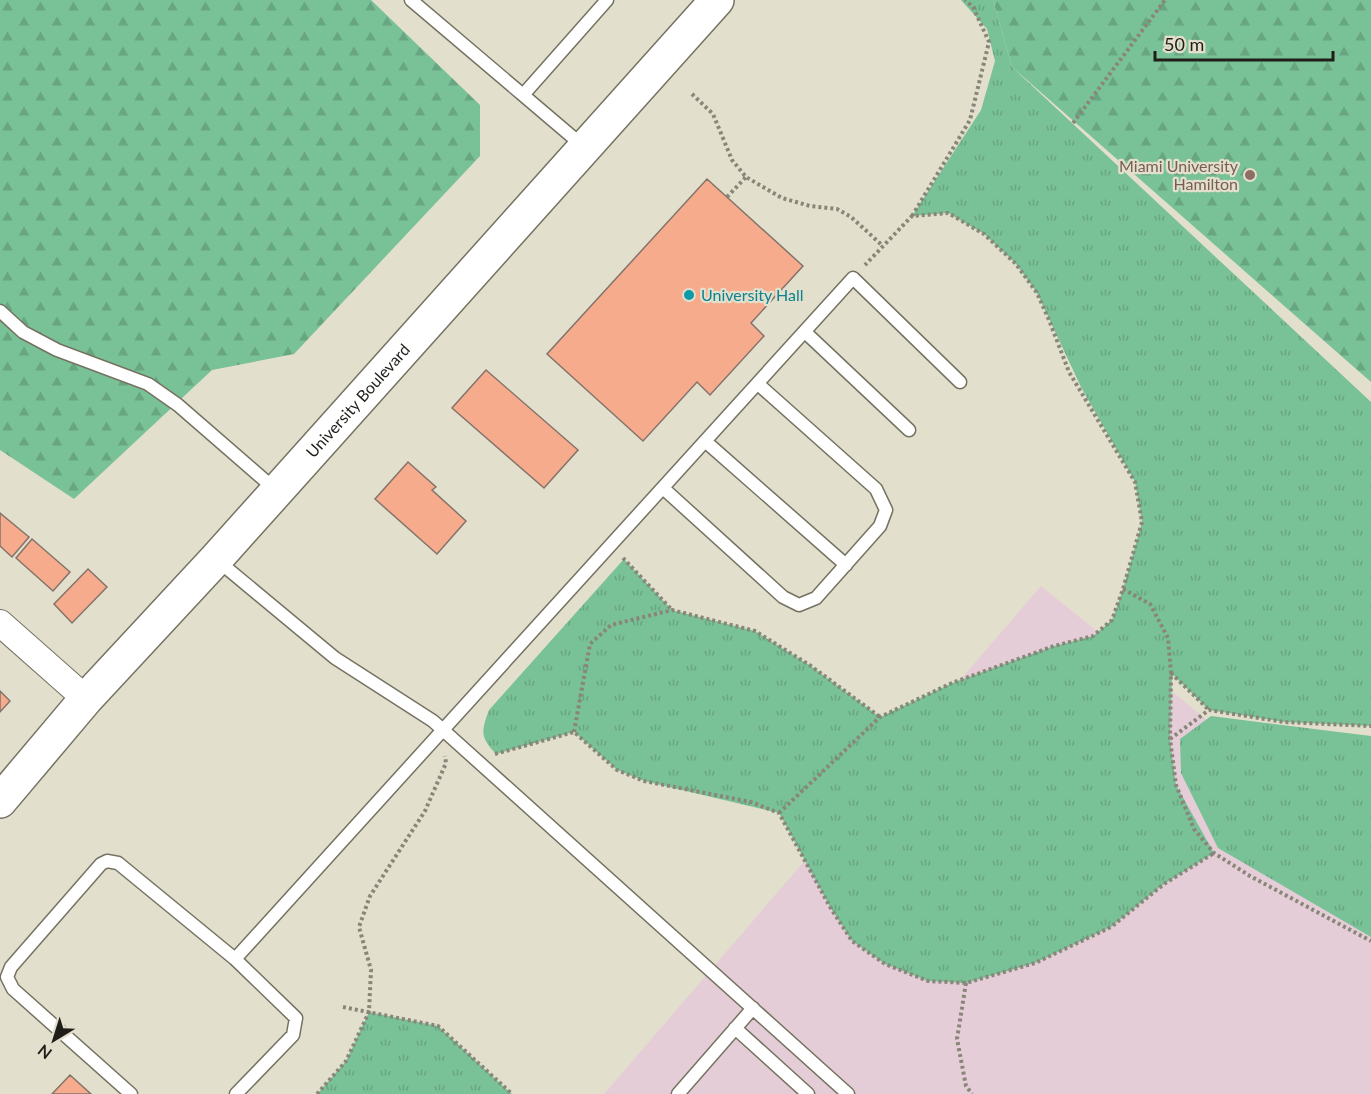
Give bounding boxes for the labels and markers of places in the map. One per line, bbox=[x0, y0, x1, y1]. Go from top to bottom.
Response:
place label: Miami University Hamilton bbox=[1119, 156, 1239, 193]
marker: Miami University Hamilton bbox=[1243, 168, 1257, 182]
place label: University Hall bbox=[701, 285, 804, 304]
marker: University Hall bbox=[682, 288, 696, 302]

